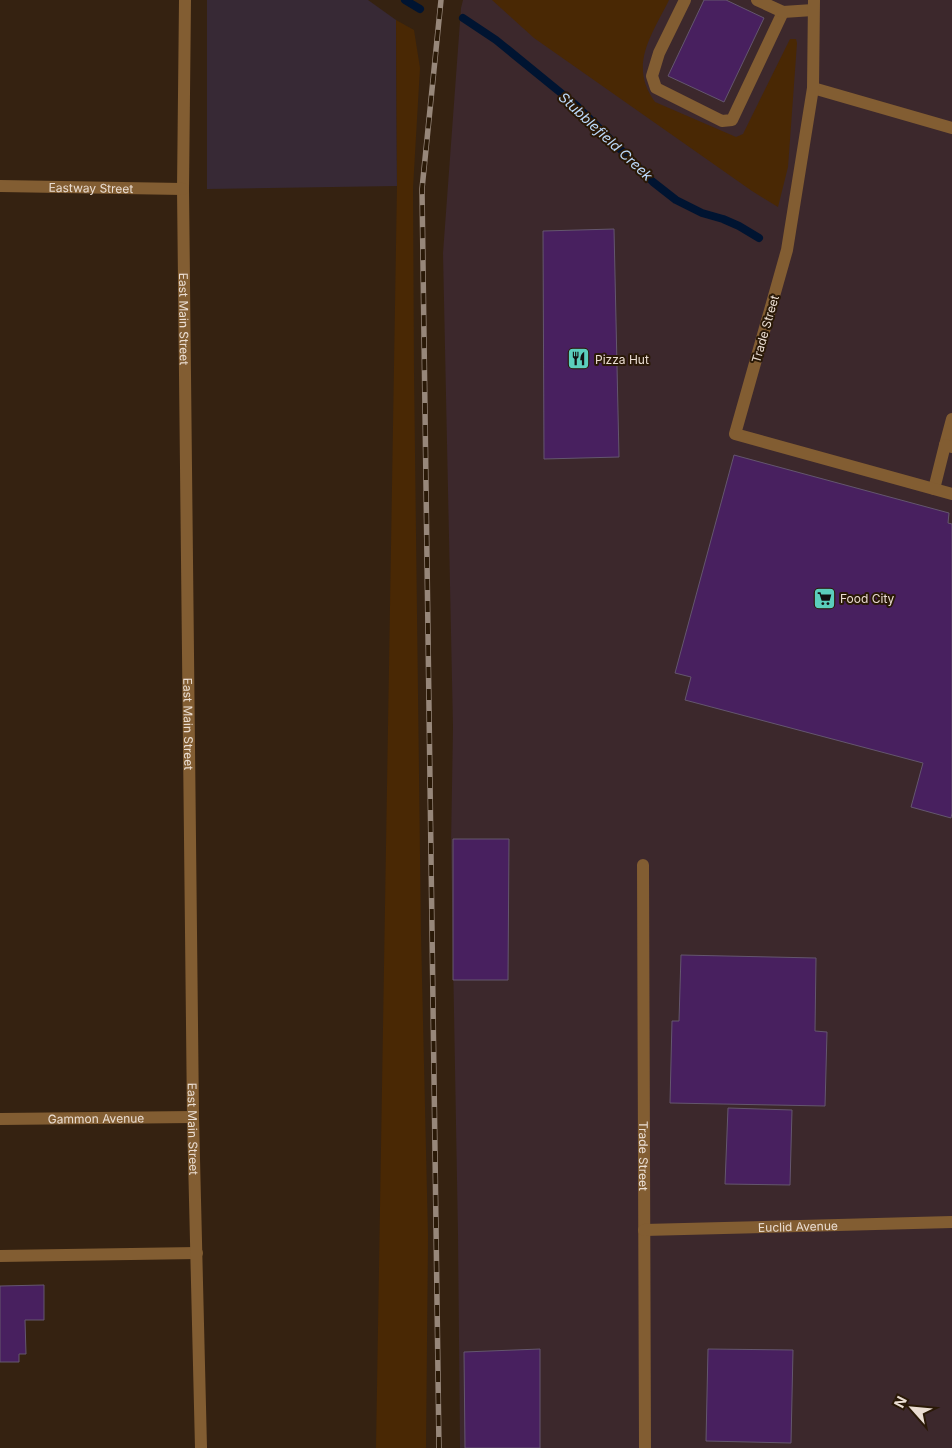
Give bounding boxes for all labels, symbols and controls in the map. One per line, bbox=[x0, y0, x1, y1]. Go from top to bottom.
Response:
water label: Stubblefield Creek bbox=[556, 88, 657, 184]
street label: Eastway Street bbox=[48, 179, 134, 196]
street label: East Main Street bbox=[176, 273, 192, 365]
street label: Trade Street bbox=[748, 293, 782, 365]
restaurant icon: Pizza Hut bbox=[567, 347, 591, 371]
place label: Pizza Hut bbox=[595, 352, 649, 367]
supermarket icon: Food City bbox=[812, 586, 836, 610]
place label: Food City bbox=[840, 591, 895, 606]
street label: East Main Street bbox=[181, 678, 197, 770]
street label: East Main Street bbox=[185, 1083, 202, 1175]
street label: Gammon Avenue bbox=[48, 1110, 144, 1126]
street label: Trade Street bbox=[636, 1121, 652, 1191]
street label: Euclid Avenue bbox=[758, 1217, 838, 1235]
north arrow bbox=[887, 1383, 937, 1433]
text: N bbox=[890, 1393, 910, 1410]

